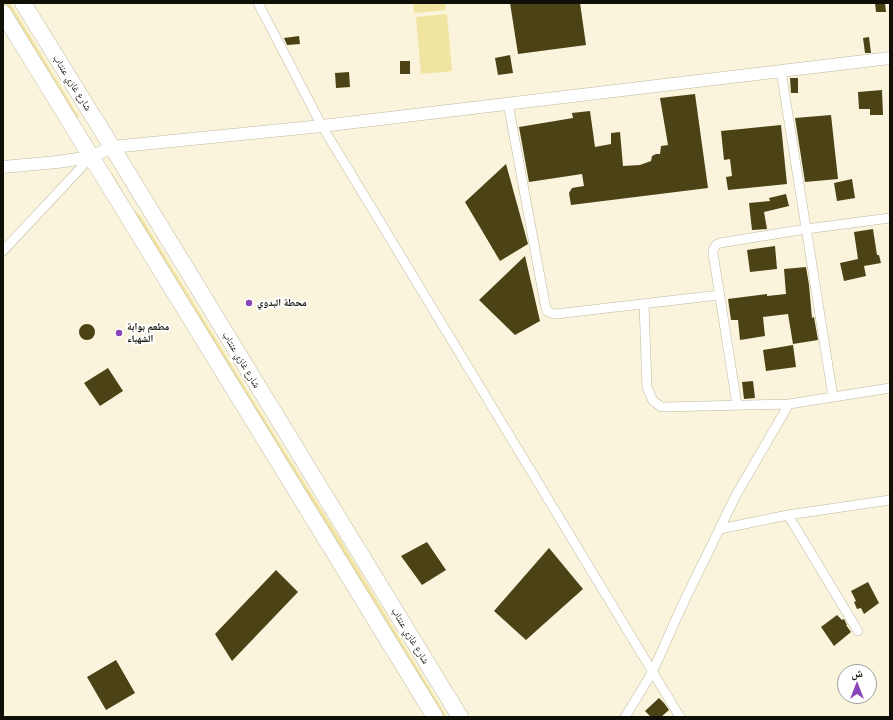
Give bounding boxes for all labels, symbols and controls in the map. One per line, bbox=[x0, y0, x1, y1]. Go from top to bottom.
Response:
street label: شارع غازي عنتاب bbox=[50, 53, 94, 113]
place label: محطة البدوي bbox=[257, 297, 307, 309]
marker: محطة البدوي bbox=[244, 298, 254, 308]
place label: مطعم بوابة الشهباء bbox=[127, 321, 169, 344]
marker: مطعم بوابة الشهباء bbox=[114, 328, 124, 338]
street label: شارع غازي عنتاب bbox=[219, 330, 263, 390]
street label: شارع غازي عنتاب bbox=[388, 606, 432, 666]
north arrow bbox=[837, 664, 877, 704]
text: ش bbox=[851, 665, 863, 680]

